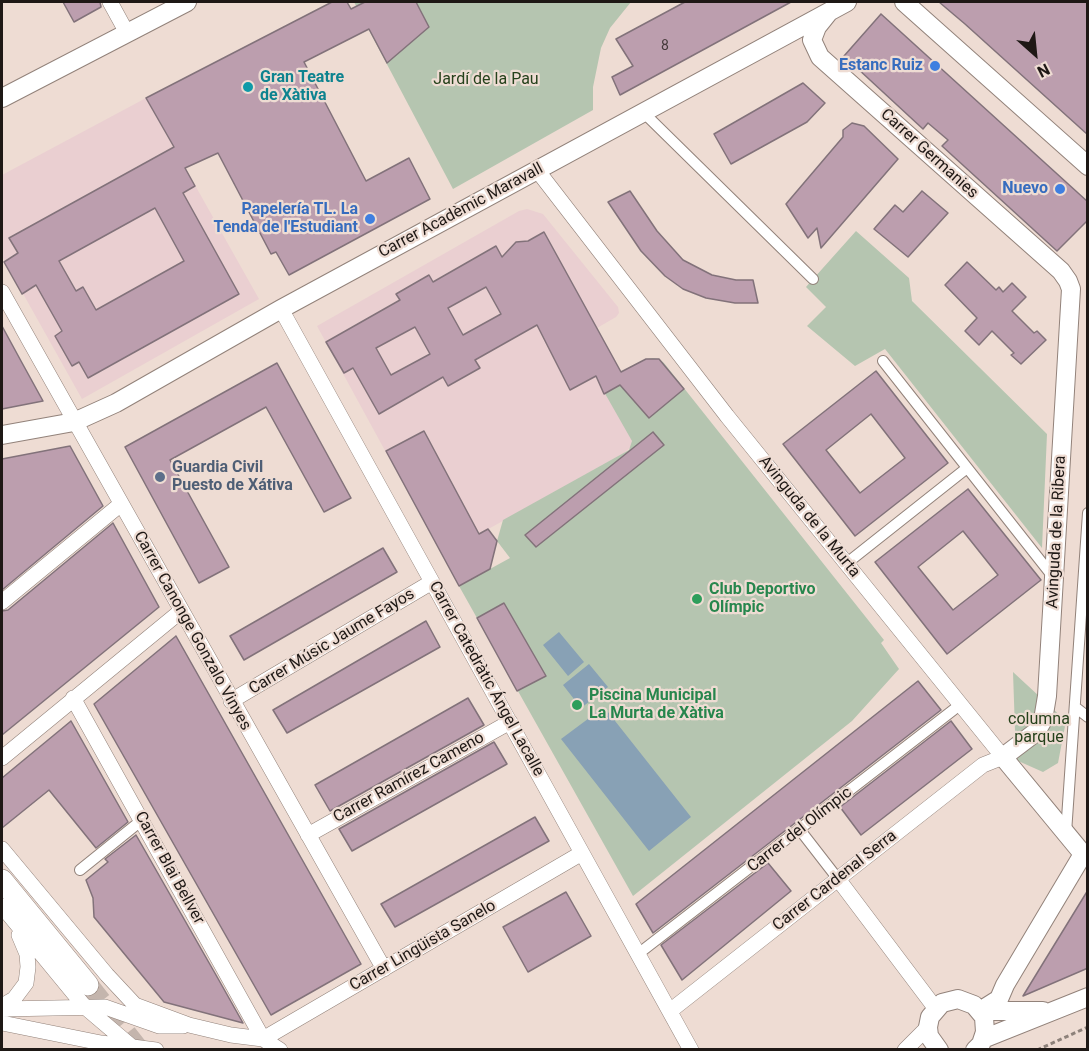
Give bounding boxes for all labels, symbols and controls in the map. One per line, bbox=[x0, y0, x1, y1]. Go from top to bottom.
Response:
north arrow bbox=[1005, 24, 1065, 84]
house number: 8 bbox=[661, 38, 669, 54]
place label: Estanc Ruiz bbox=[839, 56, 923, 76]
marker: Estanc Ruiz bbox=[928, 59, 942, 73]
text: N bbox=[1034, 59, 1053, 82]
place label: Gran Teatre de Xàtiva bbox=[260, 68, 344, 106]
park label: Jardí de la Pau bbox=[433, 70, 539, 90]
marker: Gran Teatre de Xàtiva bbox=[241, 80, 255, 94]
street label: Carrer Germanies bbox=[876, 105, 982, 203]
street label: Carrer Acadèmic Maravall bbox=[375, 159, 547, 263]
place label: Nuevo bbox=[1002, 179, 1048, 199]
marker: Nuevo bbox=[1053, 182, 1067, 196]
place label: Papelería TL. La Tenda de l'Estudiant bbox=[213, 200, 358, 238]
marker: Papelería TL. La Tenda de l'Estudiant bbox=[363, 212, 377, 226]
street label: Avinguda de la Murta bbox=[754, 452, 864, 582]
street label: Avinguda de la Ribera bbox=[1043, 455, 1071, 609]
place label: Guardia Civil Puesto de Xátiva bbox=[172, 458, 293, 496]
marker: Guardia Civil Puesto de Xátiva bbox=[153, 470, 167, 484]
street label: Carrer Canonge Gonzalo Vinyes bbox=[129, 528, 255, 734]
street label: Carrer Catedràtic Ángel Lacalle bbox=[424, 578, 548, 780]
place label: Club Deportivo Olímpic bbox=[709, 580, 816, 618]
street label: Carrer Músic Jaume Fayos bbox=[246, 585, 418, 699]
marker: Club Deportivo Olímpic bbox=[690, 592, 704, 606]
place label: Piscina Municipal La Murta de Xàtiva bbox=[589, 686, 724, 724]
marker: Piscina Municipal La Murta de Xàtiva bbox=[570, 698, 584, 712]
park label: columna parque bbox=[1008, 710, 1070, 748]
street label: Carrer Ramírez Cameno bbox=[330, 729, 488, 827]
street label: Carrer del Olímpic bbox=[744, 783, 856, 877]
street label: Carrer Blai Bellver bbox=[130, 808, 208, 928]
street label: Carrer Cardenal Serra bbox=[769, 827, 901, 935]
street label: Carrer Lingüista Sanelo bbox=[347, 896, 499, 996]

